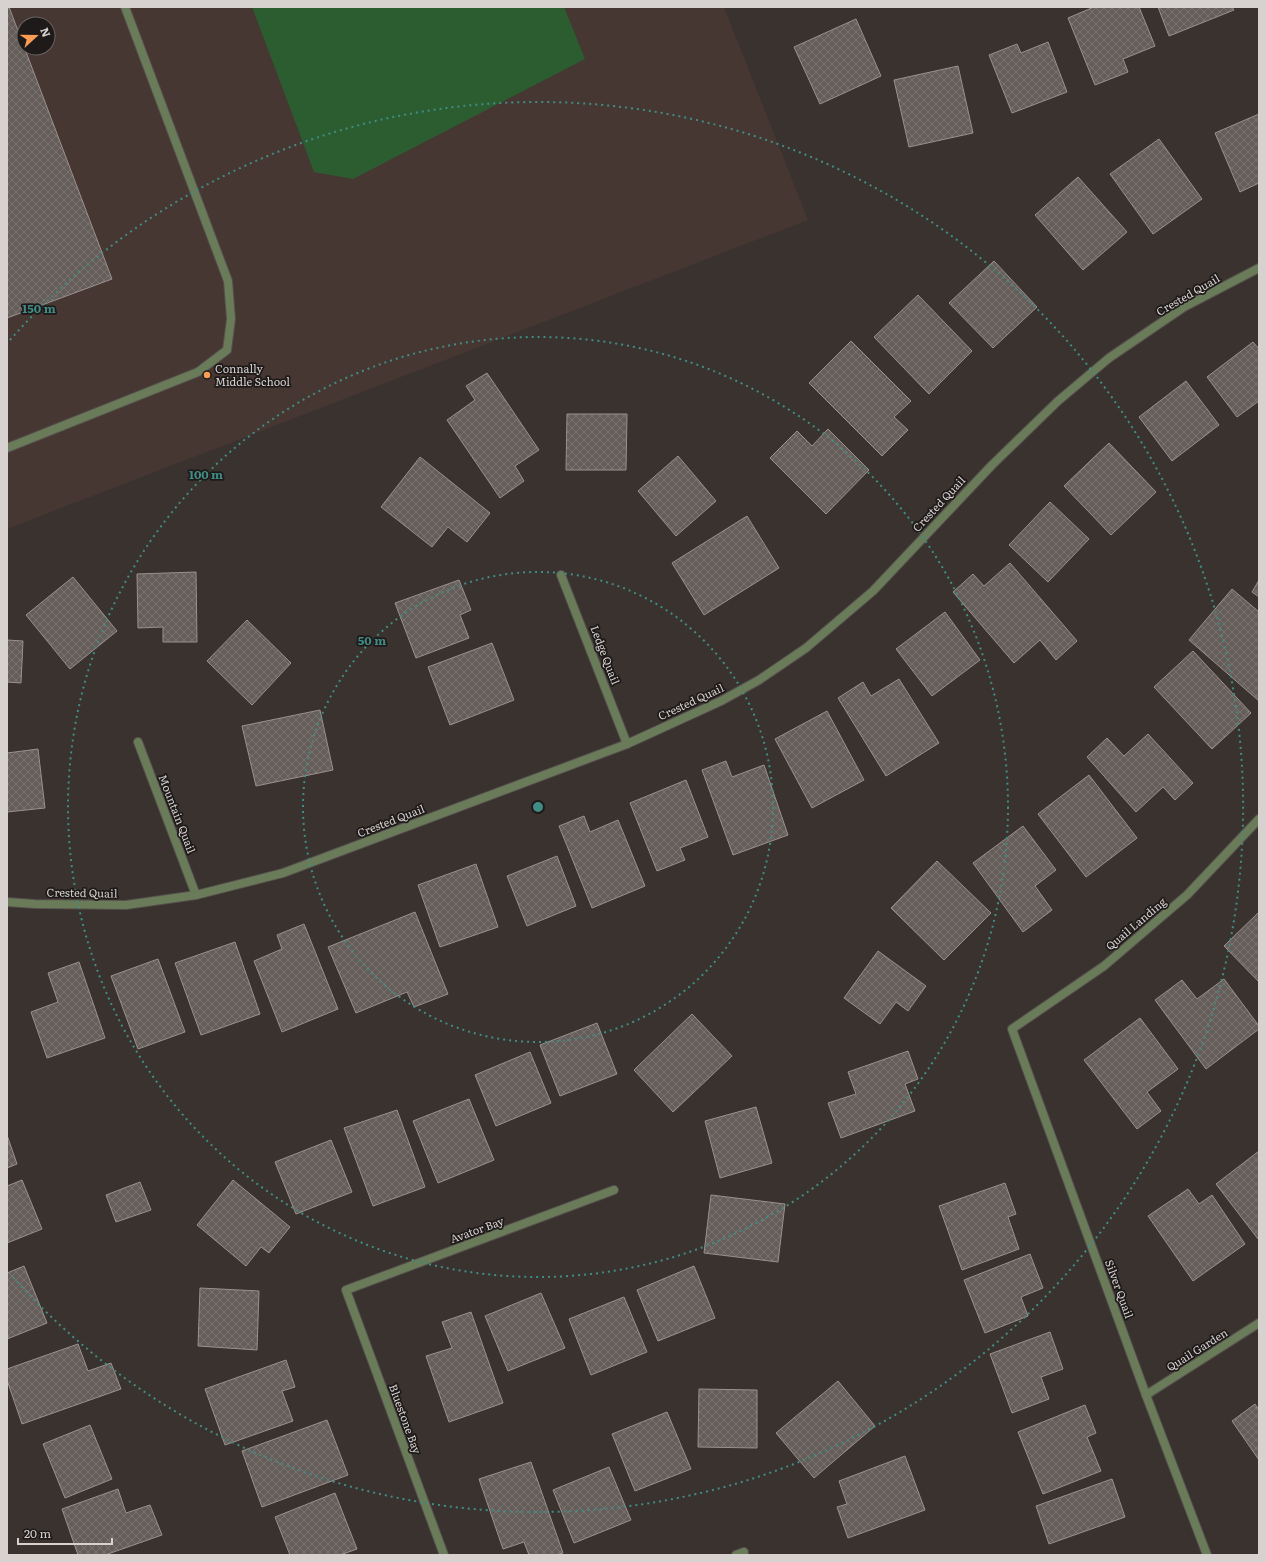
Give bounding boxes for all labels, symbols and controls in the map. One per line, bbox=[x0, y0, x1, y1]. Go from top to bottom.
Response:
north arrow bbox=[16, 16, 56, 56]
text: N bbox=[37, 25, 55, 39]
street label: Crested Quail bbox=[1153, 269, 1222, 319]
text: 150 m bbox=[22, 299, 56, 317]
place label: Connally Middle School bbox=[215, 360, 290, 389]
marker: Connally Middle School bbox=[202, 370, 212, 380]
text: 100 m bbox=[189, 465, 223, 483]
street label: Crested Quail bbox=[908, 472, 968, 535]
street label: Ledge Quail bbox=[587, 623, 625, 687]
text: 50 m bbox=[358, 631, 386, 649]
street label: Crested Quail bbox=[655, 679, 726, 723]
street label: Mountain Quail bbox=[156, 772, 200, 856]
street label: Crested Quail bbox=[355, 800, 427, 840]
centre of rings bbox=[531, 800, 545, 814]
street label: Crested Quail bbox=[46, 883, 118, 901]
street label: Quail Landing bbox=[1102, 893, 1170, 953]
street label: Avator Bay bbox=[448, 1212, 506, 1246]
street label: Silver Quail bbox=[1102, 1257, 1138, 1321]
street label: Quail Garden bbox=[1163, 1324, 1230, 1374]
street label: Bluestone Bay bbox=[386, 1382, 426, 1456]
scale bar bbox=[18, 1520, 112, 1546]
text: 20 m bbox=[24, 1524, 51, 1542]

